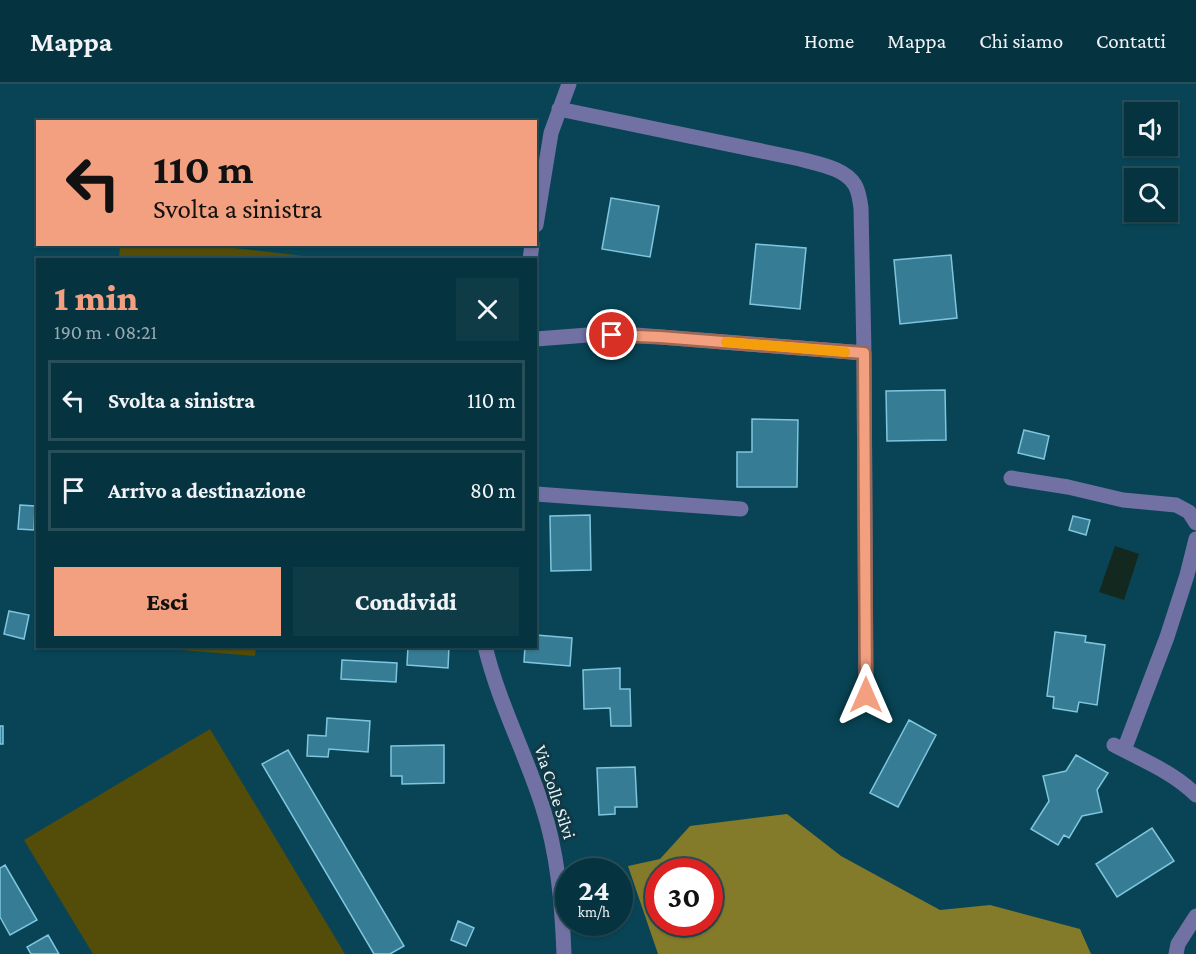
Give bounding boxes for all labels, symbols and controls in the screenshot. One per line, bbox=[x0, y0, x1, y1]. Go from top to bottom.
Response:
text: Mappa bbox=[30, 26, 113, 57]
text: Home bbox=[804, 29, 854, 53]
text: Mappa bbox=[887, 29, 946, 53]
text: Chi siamo bbox=[979, 29, 1063, 53]
text: Contatti bbox=[1096, 29, 1166, 53]
map controls bbox=[1124, 102, 1178, 222]
button: sound bbox=[1124, 102, 1178, 156]
icon: left bbox=[54, 144, 132, 222]
text: 110 m bbox=[153, 145, 254, 192]
button: search bbox=[1124, 168, 1178, 222]
text: Svolta a sinistra bbox=[153, 194, 322, 224]
text: 1 min bbox=[54, 278, 138, 318]
button: close bbox=[456, 278, 519, 341]
pin bbox=[586, 309, 637, 360]
icon: arrive bbox=[595, 318, 628, 351]
text: 190 m · 08:21 bbox=[54, 321, 157, 343]
icon: left bbox=[57, 384, 90, 417]
text: Svolta a sinistra bbox=[108, 388, 255, 413]
text: 110 m bbox=[467, 388, 516, 413]
icon: arrive bbox=[57, 474, 90, 507]
text: Arrivo a destinazione bbox=[108, 478, 306, 503]
text: 80 m bbox=[470, 478, 516, 503]
button: Esci bbox=[54, 567, 281, 636]
button: Condividi bbox=[293, 567, 519, 636]
position arrow bbox=[834, 663, 898, 727]
street label: Via Colle Silvi bbox=[530, 743, 580, 842]
speed limit sign: 30 bbox=[645, 858, 723, 936]
text: 24 bbox=[578, 873, 610, 906]
text: km/h bbox=[578, 904, 610, 920]

